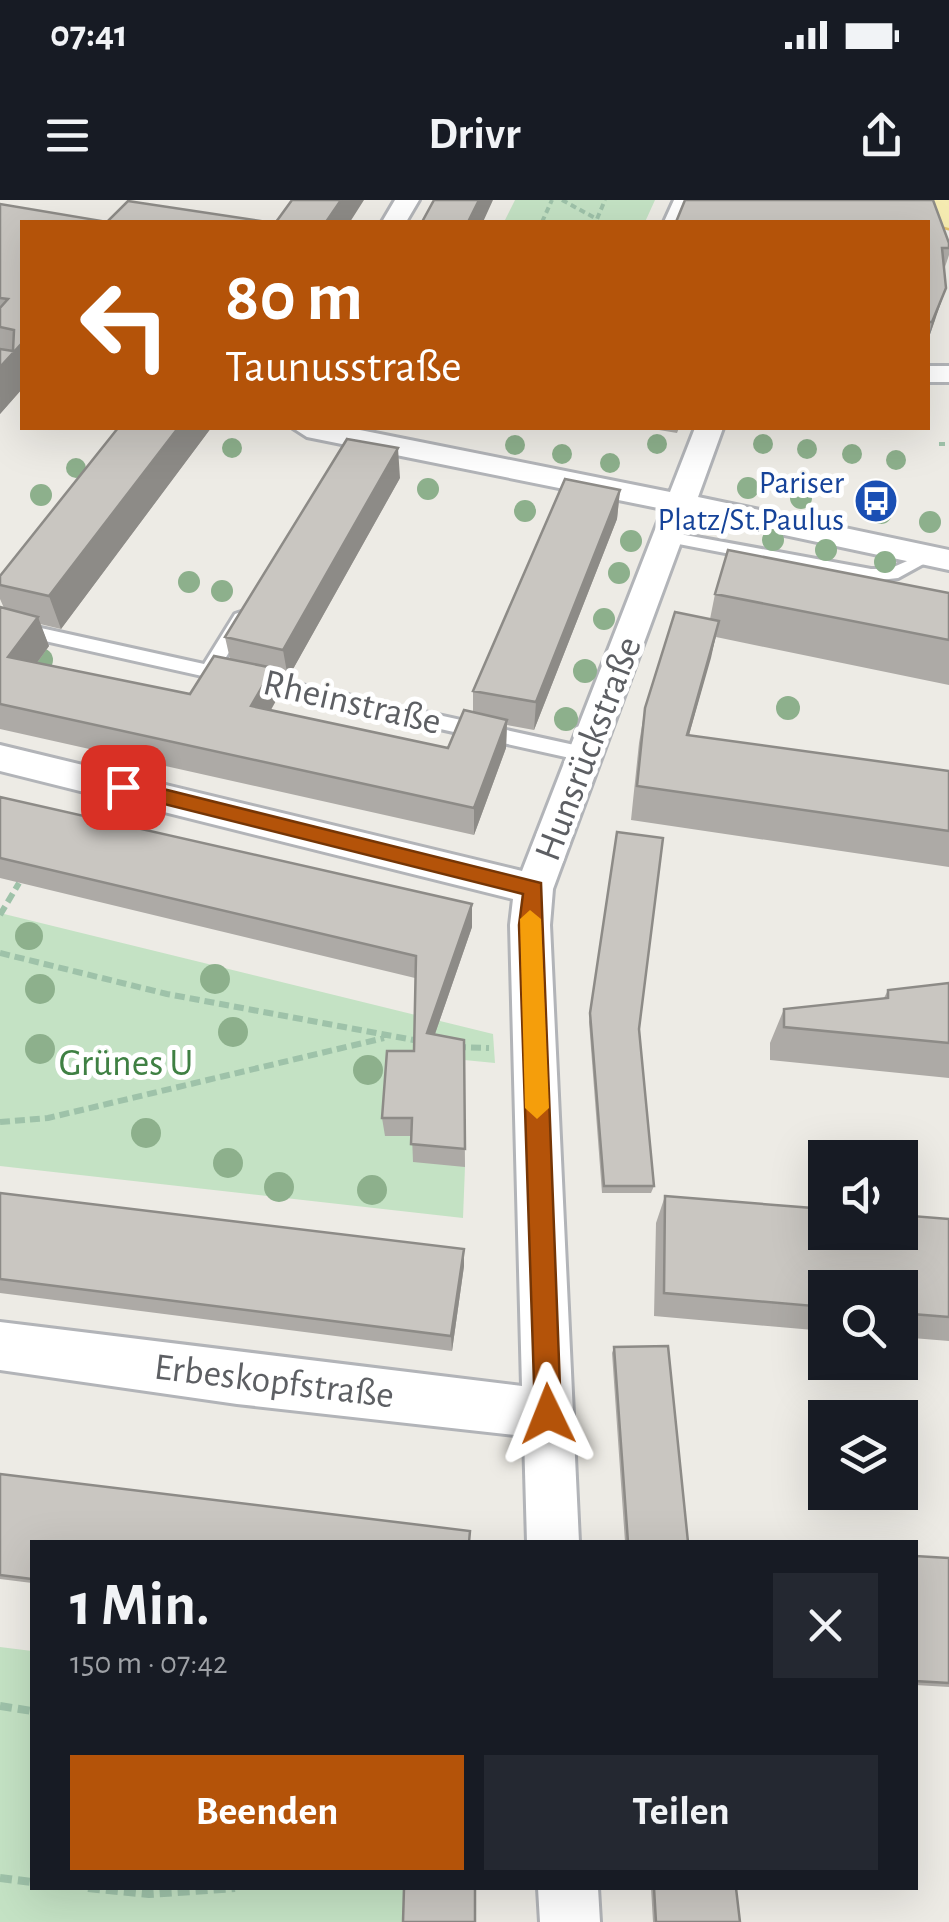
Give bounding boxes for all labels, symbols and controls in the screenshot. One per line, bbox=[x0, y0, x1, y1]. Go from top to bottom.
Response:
text: 07:41 bbox=[50, 16, 128, 54]
icon: menu bbox=[40, 108, 95, 163]
icon: share bbox=[854, 108, 909, 163]
text: Drivr bbox=[428, 112, 521, 157]
icon: left bbox=[60, 260, 190, 390]
text: 80 m bbox=[225, 263, 363, 333]
text: Taunusstraße bbox=[225, 345, 462, 390]
place label: Pariser Platz/St.Paulus bbox=[657, 467, 845, 536]
bus stop icon: Pariser Platz/St.Paulus bbox=[853, 478, 899, 524]
street label: Hunsrückstraße bbox=[529, 632, 649, 866]
street label: Rheinstraße bbox=[260, 664, 444, 742]
pin bbox=[81, 745, 166, 830]
icon: arrive bbox=[96, 760, 151, 815]
park label: Grünes U bbox=[59, 1045, 193, 1083]
map controls bbox=[808, 1140, 918, 1510]
button: sound bbox=[808, 1140, 918, 1250]
button: search bbox=[808, 1270, 918, 1380]
street label: Erbeskopfstraße bbox=[152, 1348, 396, 1416]
position arrow bbox=[496, 1362, 600, 1466]
button: layers bbox=[808, 1400, 918, 1510]
button: close bbox=[773, 1573, 878, 1678]
text: 1 Min. bbox=[70, 1576, 210, 1636]
text: 150 m · 07:42 bbox=[70, 1647, 228, 1679]
button: Beenden bbox=[70, 1755, 464, 1870]
button: Teilen bbox=[484, 1755, 878, 1870]

